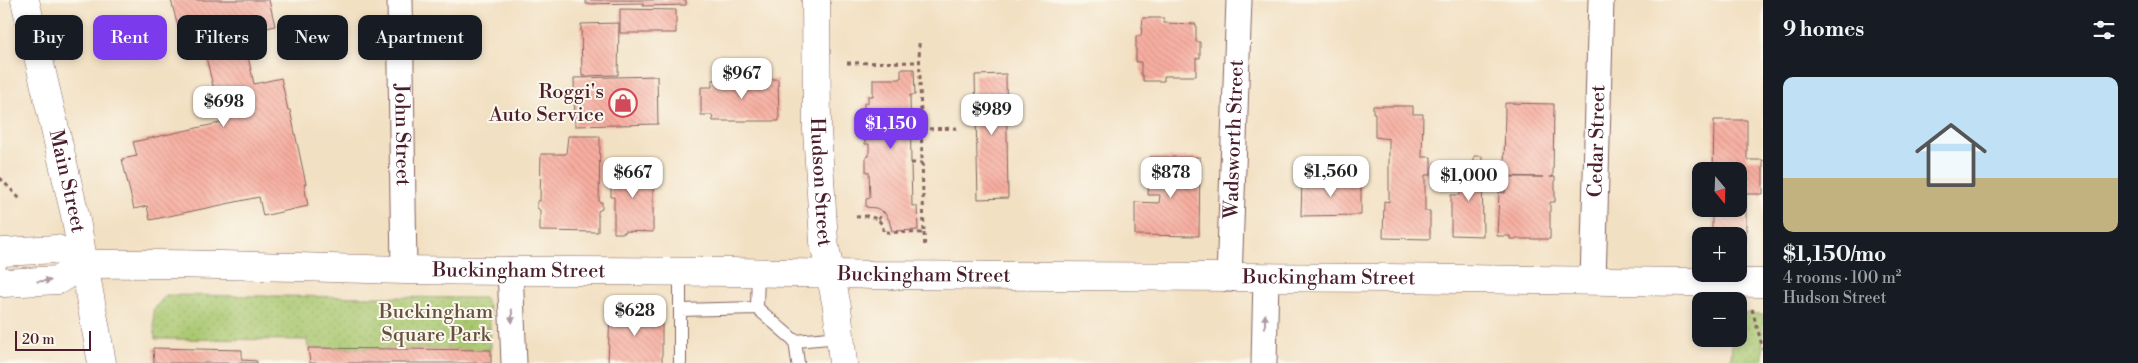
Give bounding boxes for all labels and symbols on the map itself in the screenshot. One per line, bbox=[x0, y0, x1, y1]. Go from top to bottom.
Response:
pin: $967 bbox=[712, 58, 772, 100]
street label: Wadsworth Street bbox=[1219, 59, 1249, 220]
place label: Roggi's Auto Service bbox=[488, 80, 604, 128]
street label: John Street bbox=[389, 83, 415, 186]
street label: Cedar Street bbox=[1583, 84, 1611, 198]
pin: $698 bbox=[194, 86, 254, 128]
shop icon: Roggi's Auto Service bbox=[608, 88, 638, 118]
pin: $989 bbox=[962, 94, 1022, 136]
pin: $1,150 bbox=[850, 108, 932, 150]
street label: Hudson Street bbox=[804, 117, 837, 249]
street label: Main Street bbox=[43, 127, 90, 235]
pin: $667 bbox=[603, 156, 663, 199]
pin: $878 bbox=[1141, 156, 1201, 199]
pin: $1,560 bbox=[1290, 156, 1372, 198]
pin: $1,000 bbox=[1428, 160, 1510, 202]
north arrow bbox=[1692, 162, 1748, 218]
street label: Buckingham Street bbox=[431, 258, 605, 284]
street label: Buckingham Street bbox=[836, 261, 1010, 288]
street label: Buckingham Street bbox=[1241, 265, 1416, 291]
one-way arrow bbox=[36, 276, 52, 284]
pin: $628 bbox=[605, 294, 665, 337]
park label: Buckingham Square Park bbox=[378, 300, 494, 348]
one-way arrow bbox=[508, 309, 516, 325]
one-way arrow bbox=[1261, 312, 1269, 328]
scale bar bbox=[15, 328, 91, 351]

